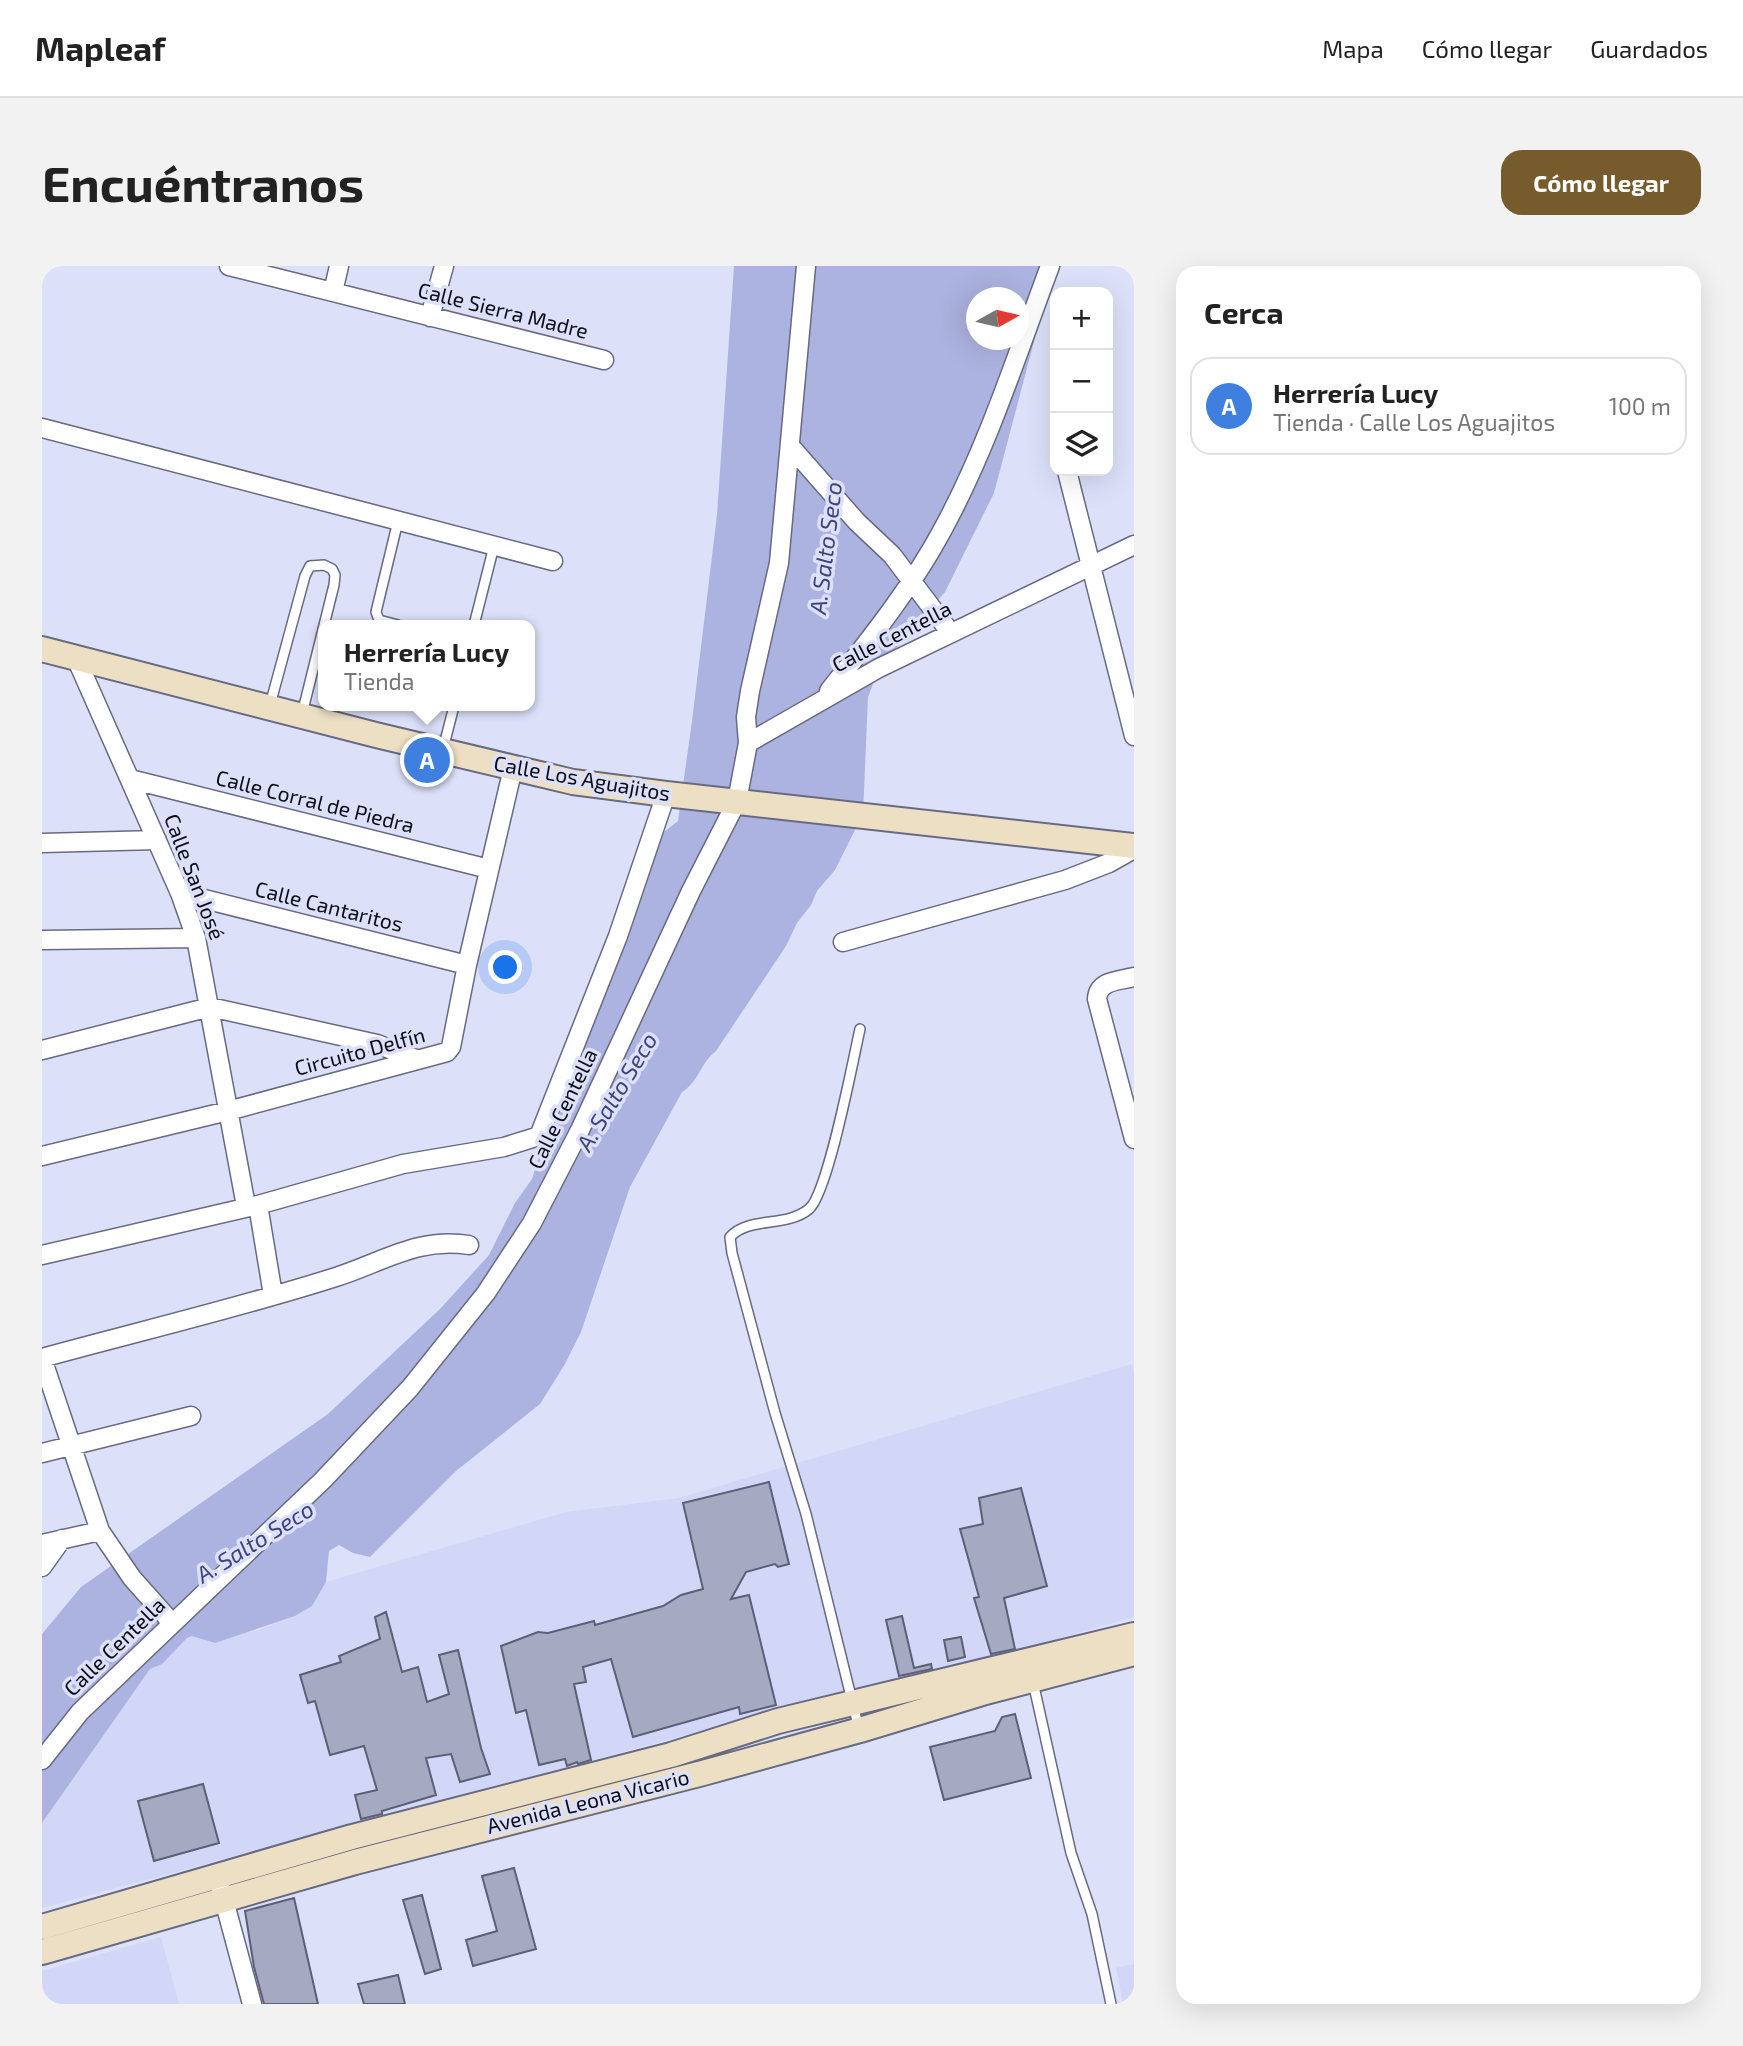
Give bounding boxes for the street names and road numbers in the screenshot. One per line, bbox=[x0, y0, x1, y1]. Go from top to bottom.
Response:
street label: Calle Sierra Madre bbox=[416, 276, 591, 343]
street label: Calle Centella bbox=[827, 595, 955, 676]
street label: Calle Los Aguajitos bbox=[492, 750, 672, 806]
street label: Calle Corral de Piedra bbox=[214, 764, 417, 837]
street label: Calle San José bbox=[160, 810, 231, 943]
street label: Calle Cantaritos bbox=[253, 875, 406, 936]
street label: Circuito Delfín bbox=[292, 1021, 428, 1080]
street label: Calle Centella bbox=[522, 1044, 602, 1173]
street label: Calle Centella bbox=[58, 1592, 170, 1700]
street label: Avenida Leona Vicario bbox=[484, 1763, 691, 1838]

